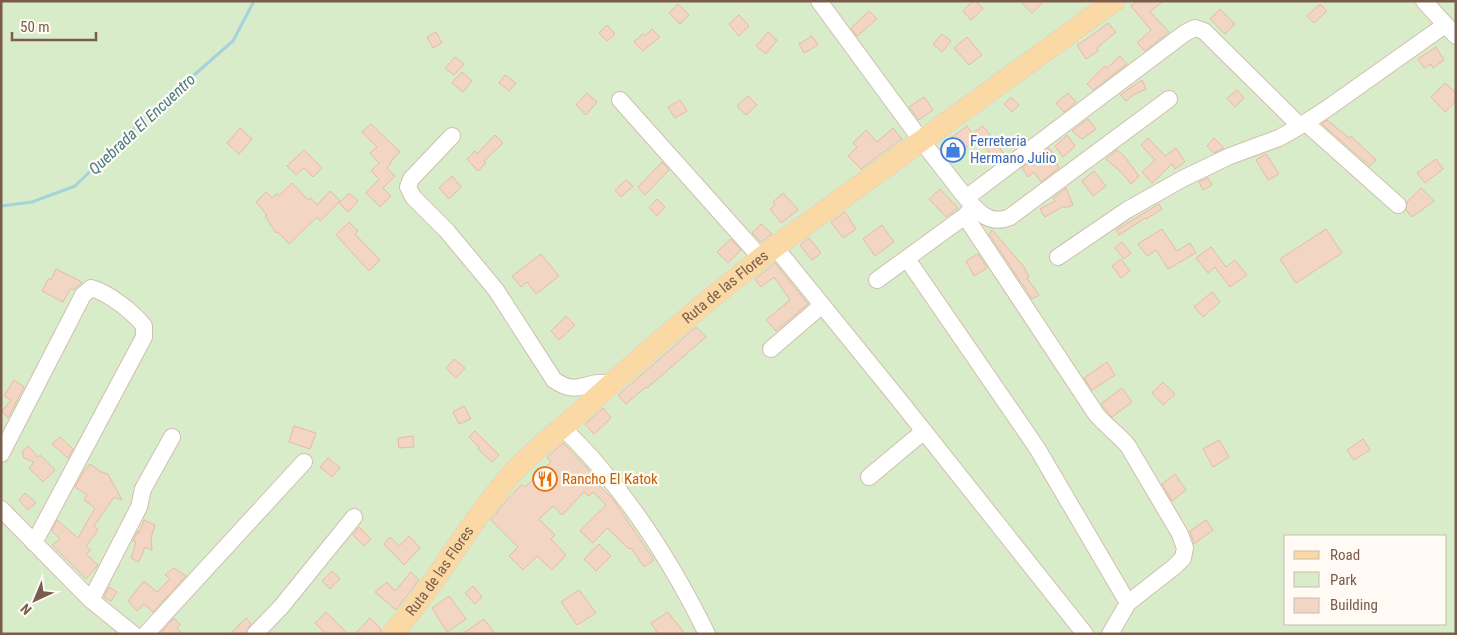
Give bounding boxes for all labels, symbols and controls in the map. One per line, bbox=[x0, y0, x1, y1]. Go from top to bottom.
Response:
scale bar bbox=[12, 10, 96, 42]
text: 50 m bbox=[20, 18, 50, 36]
water label: Quebrada El Encuentro bbox=[85, 70, 199, 178]
place label: Ferreteria Hermano Julio bbox=[970, 132, 1057, 167]
shop icon: Ferreteria Hermano Julio bbox=[940, 137, 966, 163]
street label: Ruta de las Flores bbox=[679, 247, 772, 327]
restaurant icon: Rancho El Katok bbox=[532, 466, 558, 492]
place label: Rancho El Katok bbox=[562, 470, 658, 488]
street label: Ruta de las Flores bbox=[402, 523, 478, 620]
legend bbox=[1284, 535, 1447, 625]
text: Road bbox=[1330, 546, 1360, 564]
text: Park bbox=[1330, 571, 1357, 589]
north arrow bbox=[10, 575, 60, 625]
text: Building bbox=[1330, 596, 1378, 614]
text: N bbox=[17, 601, 35, 618]

